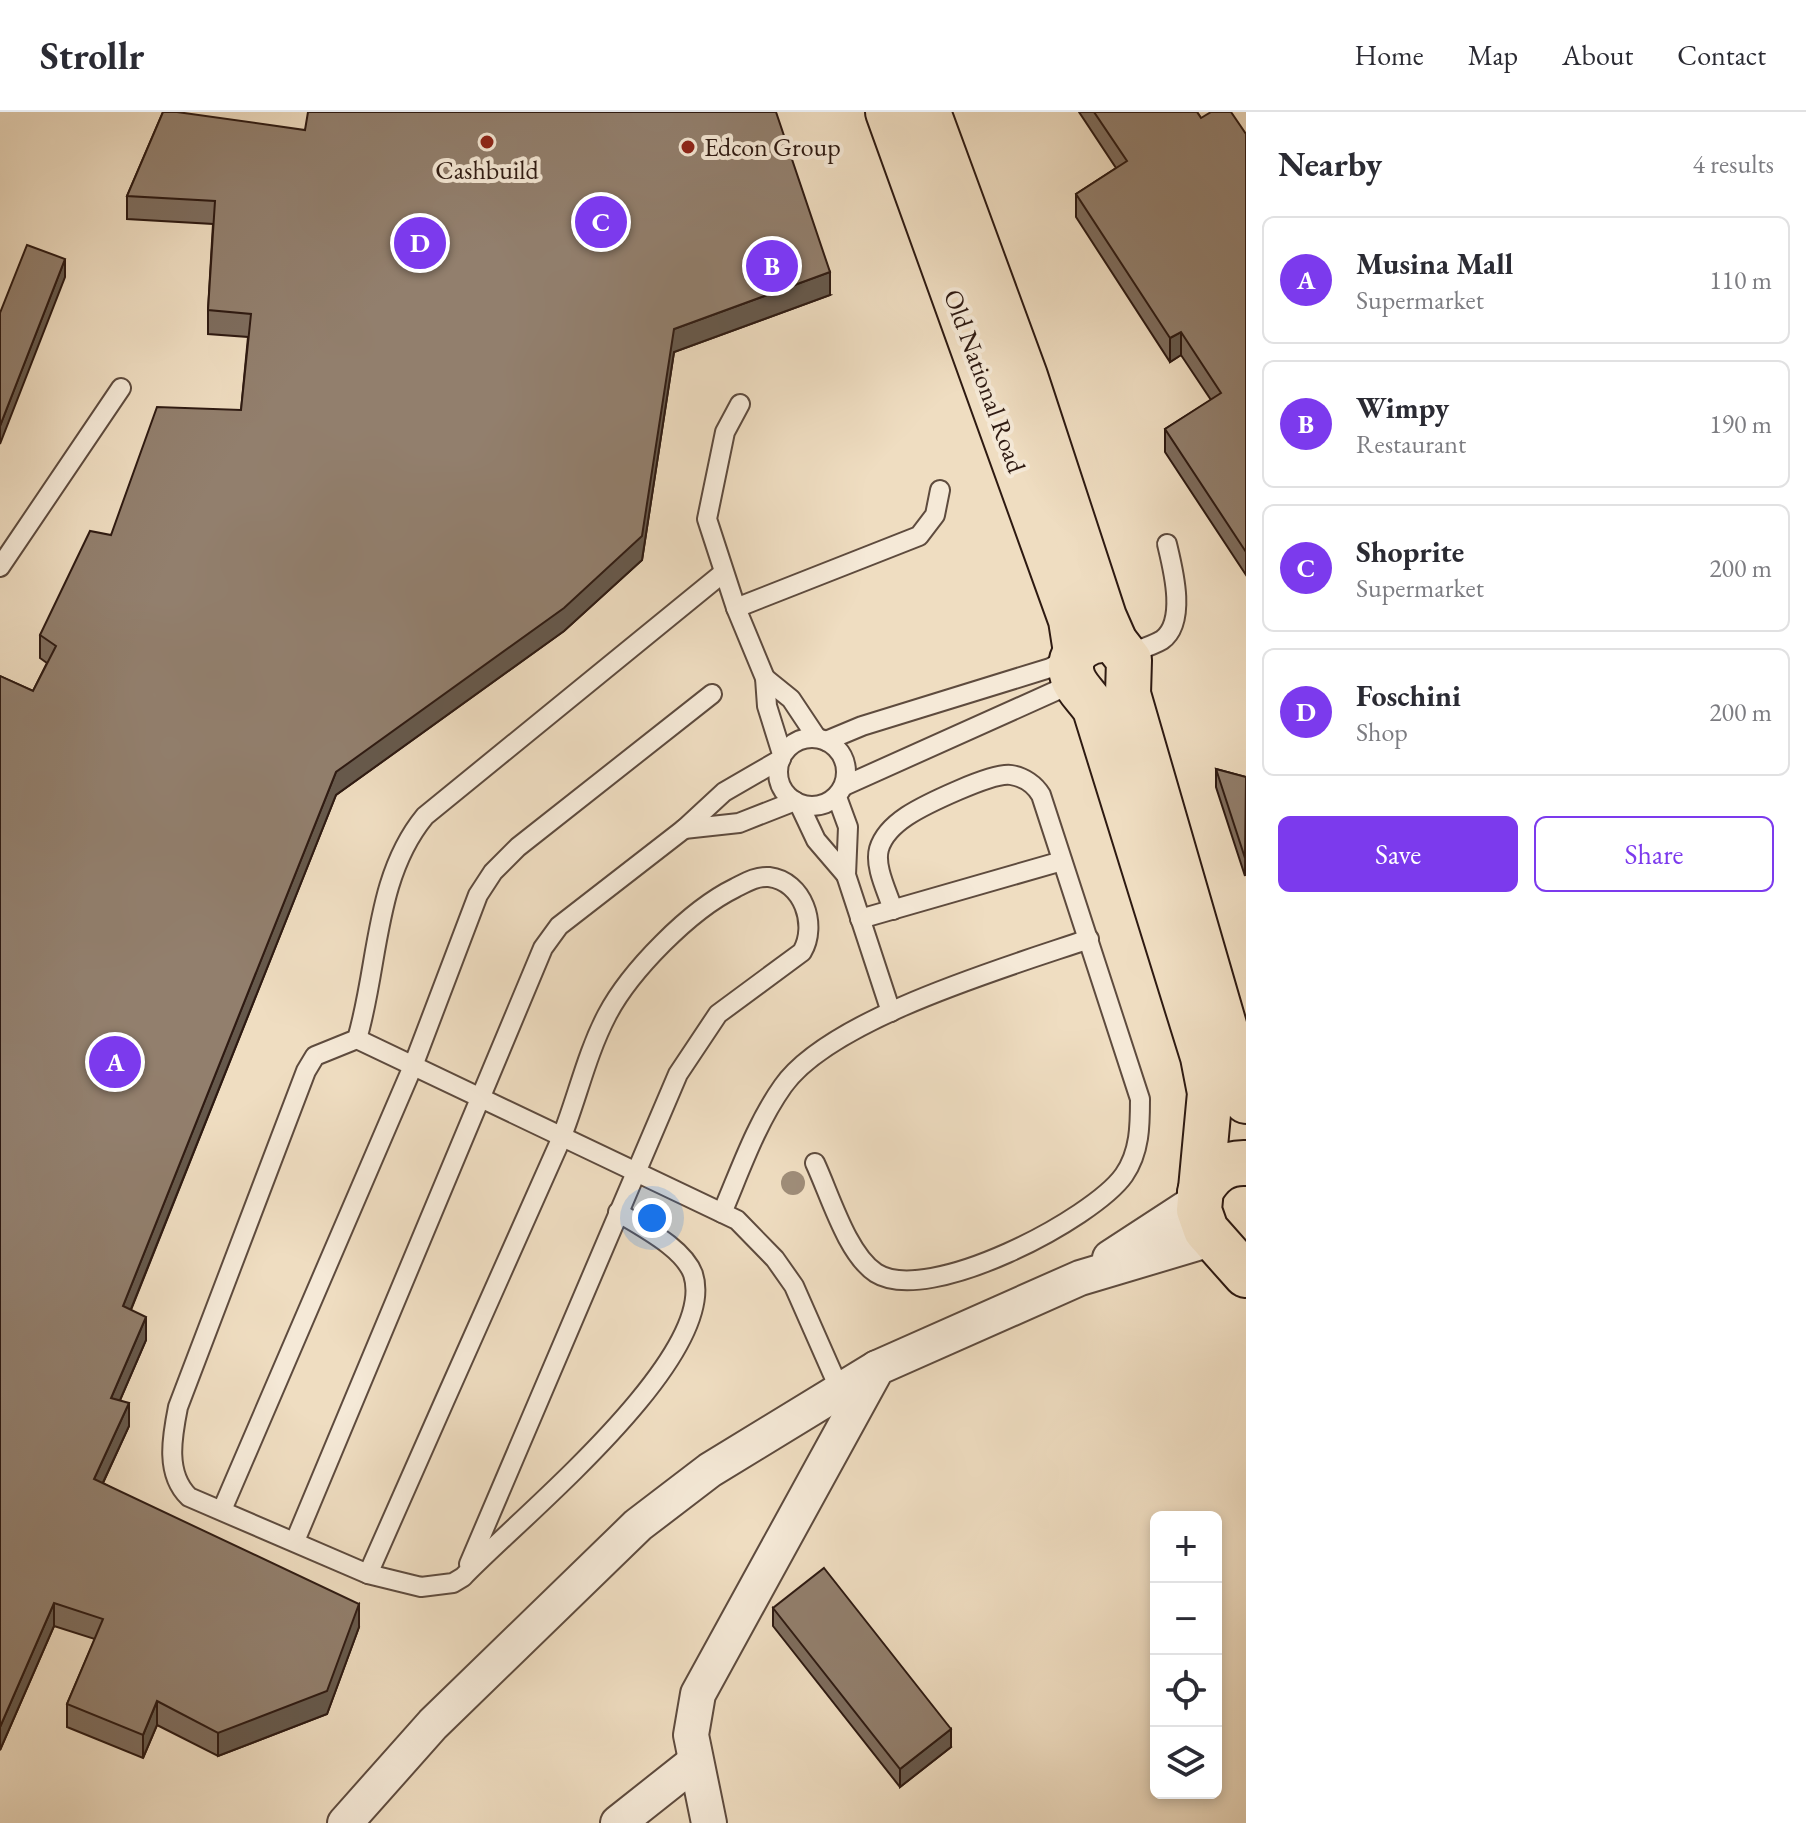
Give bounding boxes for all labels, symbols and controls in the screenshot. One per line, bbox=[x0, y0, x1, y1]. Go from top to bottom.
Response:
text: Strollr bbox=[40, 31, 144, 80]
text: Home bbox=[1354, 37, 1424, 73]
text: Map bbox=[1468, 37, 1518, 73]
text: About bbox=[1562, 37, 1633, 73]
text: Contact bbox=[1677, 37, 1766, 73]
place label: Edcon Group bbox=[704, 130, 841, 164]
marker: Cashbuild bbox=[478, 133, 496, 151]
marker: Edcon Group bbox=[679, 138, 697, 156]
text: Nearby bbox=[1278, 142, 1382, 186]
text: 4 results bbox=[1693, 147, 1774, 181]
place label: Cashbuild bbox=[435, 153, 540, 187]
pin: C bbox=[575, 192, 627, 252]
pin: D bbox=[394, 213, 446, 273]
pin: B bbox=[746, 236, 798, 296]
text: Musina Mall bbox=[1356, 244, 1513, 283]
text: A bbox=[1297, 263, 1315, 297]
text: 110 m bbox=[1709, 263, 1772, 297]
text: Supermarket bbox=[1356, 283, 1484, 317]
street label: Old National Road bbox=[936, 285, 1034, 478]
text: Wimpy bbox=[1356, 388, 1449, 427]
text: B bbox=[1298, 407, 1314, 441]
text: 190 m bbox=[1709, 407, 1772, 441]
text: Restaurant bbox=[1356, 427, 1466, 461]
text: Shoprite bbox=[1356, 532, 1464, 571]
text: C bbox=[1297, 551, 1315, 585]
text: 200 m bbox=[1709, 551, 1772, 585]
text: Supermarket bbox=[1356, 571, 1484, 605]
text: Foschini bbox=[1356, 676, 1461, 715]
text: D bbox=[1296, 695, 1316, 729]
text: 200 m bbox=[1709, 695, 1772, 729]
text: Shop bbox=[1356, 715, 1408, 749]
button: Save bbox=[1278, 816, 1518, 892]
button: Share bbox=[1534, 816, 1774, 892]
pin: A bbox=[89, 1032, 141, 1092]
your location bbox=[632, 1198, 672, 1238]
map controls bbox=[1150, 1511, 1222, 1799]
button: + bbox=[1150, 1511, 1222, 1583]
button: − bbox=[1150, 1583, 1222, 1655]
button: locate bbox=[1150, 1655, 1222, 1727]
button: layers bbox=[1150, 1727, 1222, 1799]

